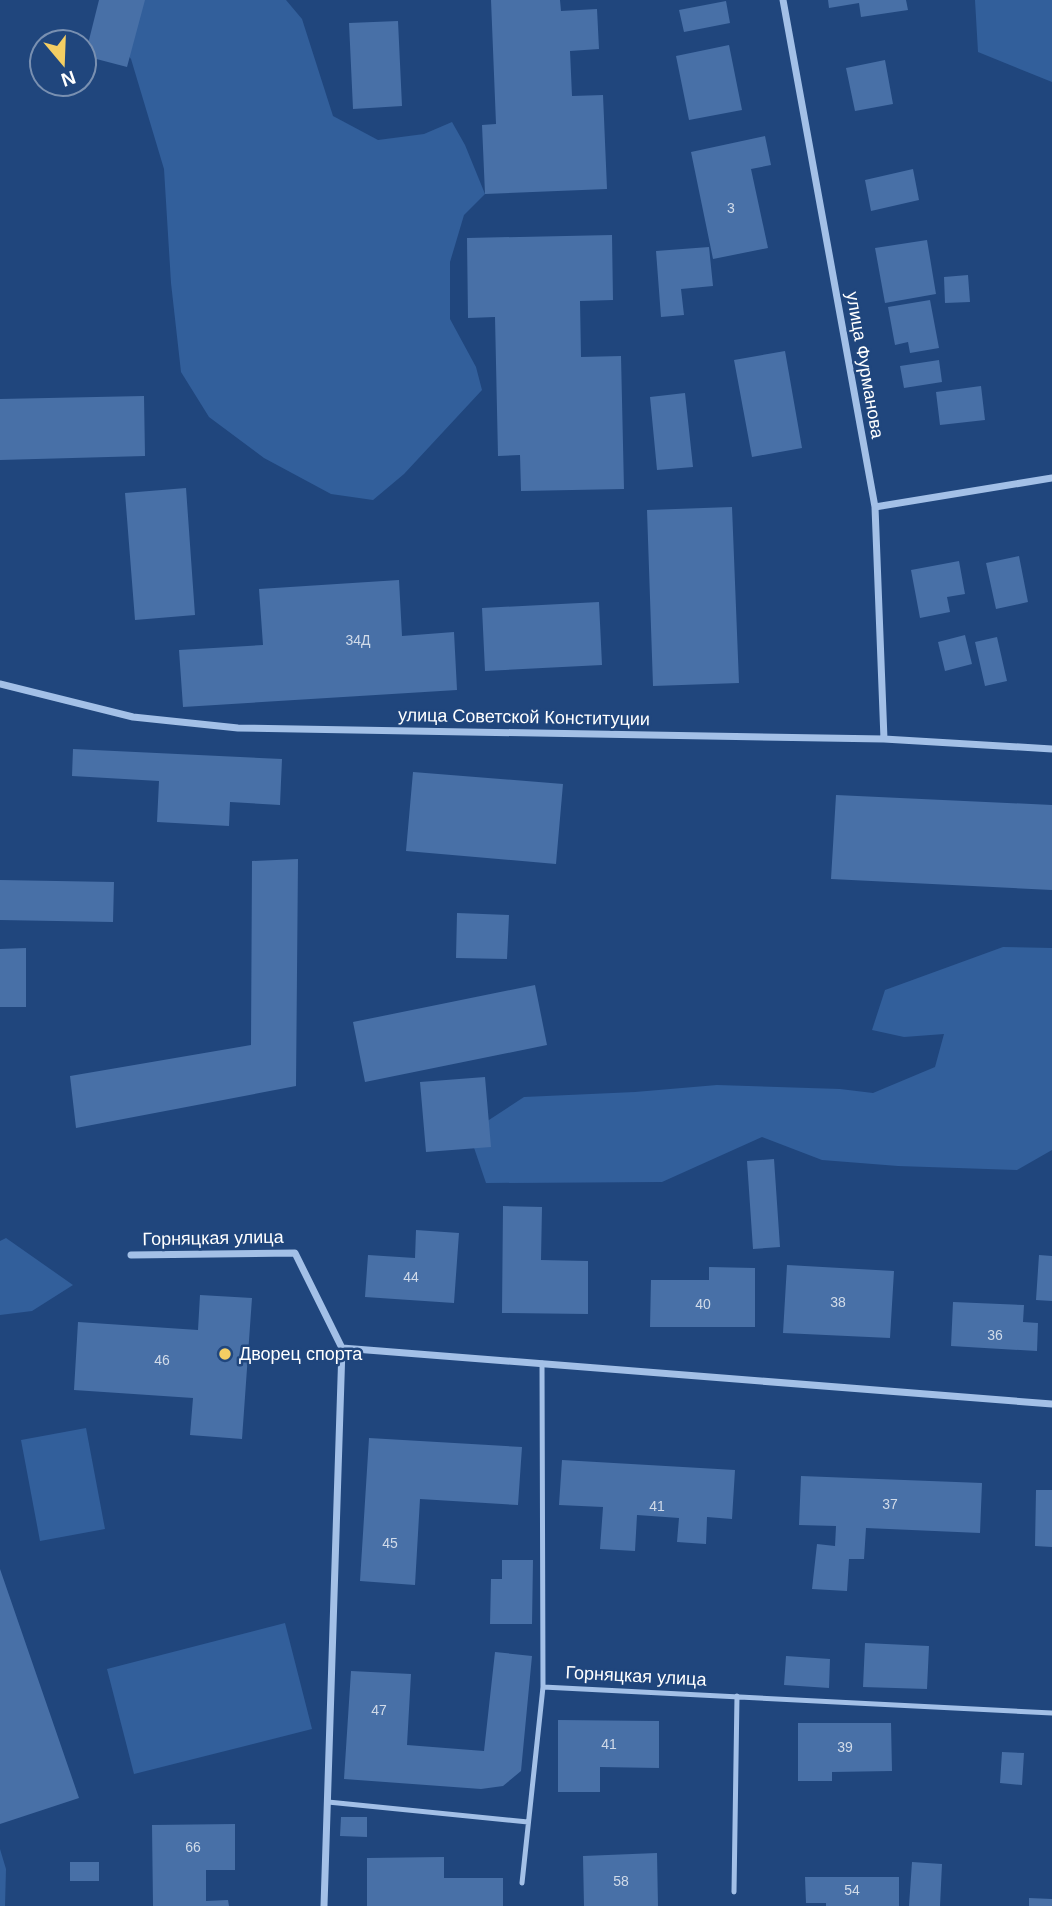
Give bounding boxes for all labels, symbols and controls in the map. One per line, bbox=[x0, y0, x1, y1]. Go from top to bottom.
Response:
north arrow bbox=[28, 28, 98, 98]
text: N bbox=[58, 66, 78, 91]
house number: 3 bbox=[727, 200, 735, 216]
street label: улица Фурманова bbox=[842, 290, 888, 441]
house number: 34Д bbox=[345, 632, 371, 648]
street label: улица Советской Конституции bbox=[398, 705, 650, 729]
street label: Горняцкая улица bbox=[142, 1227, 285, 1249]
house number: 44 bbox=[403, 1269, 419, 1285]
house number: 38 bbox=[830, 1294, 846, 1310]
house number: 40 bbox=[695, 1296, 711, 1312]
house number: 36 bbox=[987, 1327, 1003, 1343]
place label: Дворец спорта bbox=[239, 1344, 363, 1364]
marker: Дворец спорта bbox=[217, 1346, 233, 1362]
house number: 46 bbox=[154, 1352, 170, 1368]
house number: 37 bbox=[882, 1496, 898, 1512]
house number: 41 bbox=[649, 1498, 665, 1514]
house number: 45 bbox=[382, 1535, 398, 1551]
street label: Горняцкая улица bbox=[565, 1662, 708, 1690]
house number: 47 bbox=[371, 1702, 387, 1718]
house number: 41 bbox=[601, 1736, 617, 1752]
house number: 39 bbox=[837, 1739, 853, 1755]
house number: 66 bbox=[185, 1839, 201, 1855]
house number: 58 bbox=[613, 1873, 629, 1889]
house number: 54 bbox=[844, 1882, 860, 1898]

